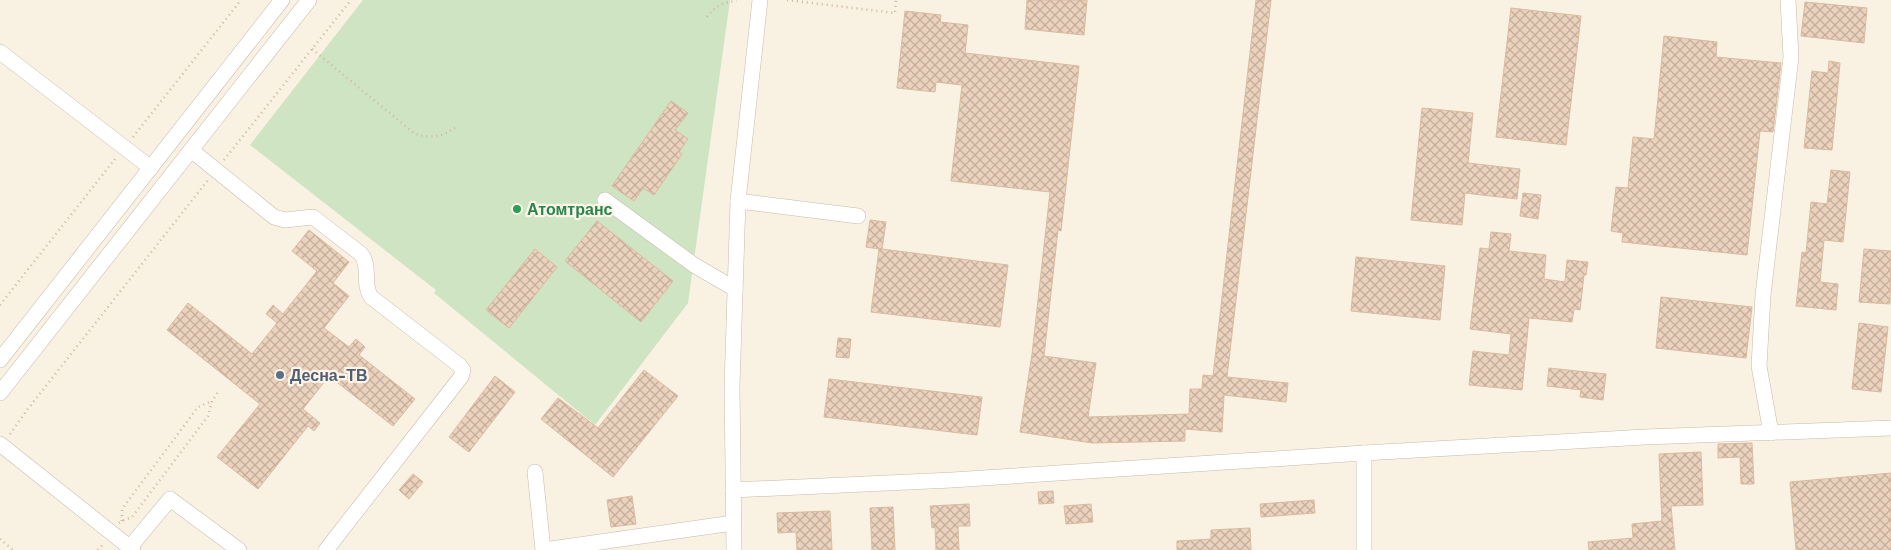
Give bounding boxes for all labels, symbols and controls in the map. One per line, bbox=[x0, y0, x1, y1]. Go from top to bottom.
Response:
place label: Атомтранс bbox=[527, 200, 613, 219]
marker: Атомтранс bbox=[511, 203, 523, 215]
place label: Десна-ТВ bbox=[290, 366, 368, 385]
marker: Десна-ТВ bbox=[274, 369, 286, 381]

